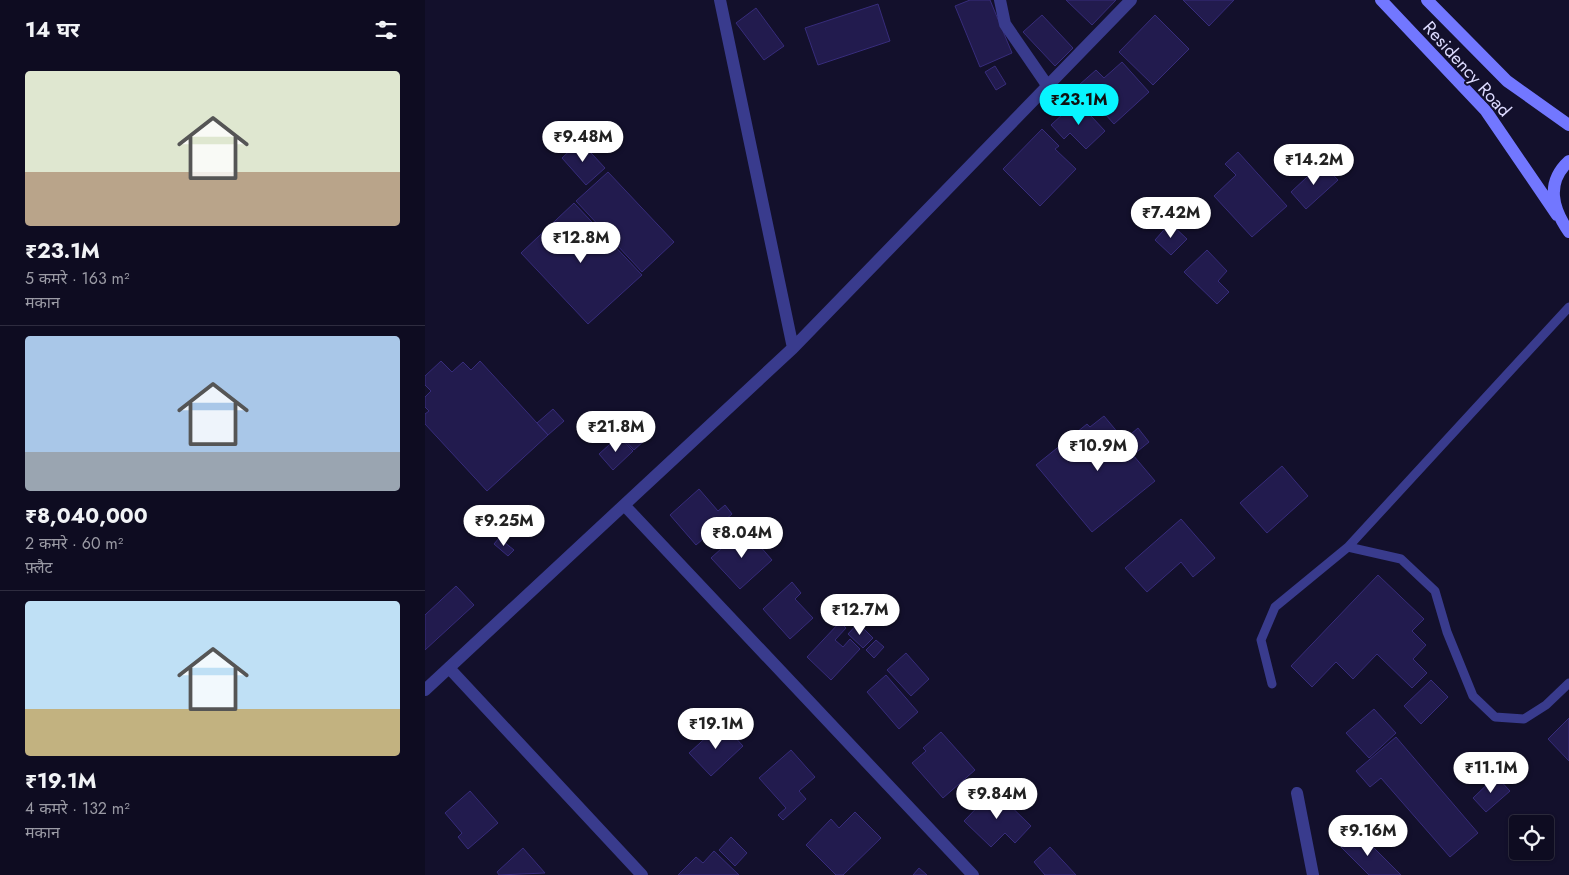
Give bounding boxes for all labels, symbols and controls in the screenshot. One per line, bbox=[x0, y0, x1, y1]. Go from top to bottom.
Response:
text: 14 घर bbox=[25, 15, 80, 45]
street label: Residency Road bbox=[1417, 15, 1517, 123]
icon: filters bbox=[372, 16, 400, 44]
pin: ₹23.1M bbox=[1038, 84, 1120, 126]
text: ₹23.1M bbox=[1051, 88, 1107, 111]
icon: home bbox=[168, 103, 258, 193]
pin: ₹9.48M bbox=[542, 120, 624, 163]
text: ₹9.48M bbox=[553, 125, 613, 148]
pin: ₹14.2M bbox=[1273, 144, 1355, 186]
text: ₹14.2M bbox=[1285, 148, 1343, 171]
pin: ₹7.42M bbox=[1130, 196, 1212, 239]
text: ₹7.42M bbox=[1142, 201, 1200, 224]
pin: ₹12.8M bbox=[540, 222, 622, 264]
text: ₹12.8M bbox=[552, 226, 610, 249]
text: ₹23.1M bbox=[25, 236, 100, 266]
text: 5 कमरे · 163 m² bbox=[25, 267, 130, 290]
text: मकान bbox=[25, 291, 60, 314]
icon: home bbox=[168, 369, 258, 459]
pin: ₹21.8M bbox=[575, 410, 657, 453]
text: ₹21.8M bbox=[587, 415, 645, 438]
pin: ₹10.9M bbox=[1057, 430, 1139, 472]
text: ₹10.9M bbox=[1069, 434, 1127, 457]
text: ₹8,040,000 bbox=[25, 501, 148, 531]
pin: ₹9.25M bbox=[463, 504, 545, 547]
text: ₹9.25M bbox=[475, 509, 533, 532]
pin: ₹8.04M bbox=[701, 516, 783, 559]
text: ₹8.04M bbox=[712, 521, 772, 544]
text: 2 कमरे · 60 m² bbox=[25, 532, 123, 555]
text: फ़्लैट bbox=[25, 556, 53, 579]
pin: ₹12.7M bbox=[819, 594, 901, 636]
text: ₹12.7M bbox=[832, 598, 888, 621]
icon: home bbox=[168, 634, 258, 724]
pin: ₹19.1M bbox=[675, 708, 757, 750]
text: ₹19.1M bbox=[689, 712, 743, 735]
pin: ₹11.1M bbox=[1450, 752, 1532, 794]
text: ₹11.1M bbox=[1465, 756, 1518, 779]
text: ₹19.1M bbox=[25, 766, 96, 796]
pin: ₹9.84M bbox=[956, 778, 1038, 820]
text: ₹9.84M bbox=[967, 782, 1027, 805]
text: 4 कमरे · 132 m² bbox=[25, 797, 130, 820]
pin: ₹9.16M bbox=[1327, 814, 1409, 857]
map controls bbox=[1509, 815, 1554, 860]
button: locate bbox=[1509, 815, 1554, 860]
text: ₹9.16M bbox=[1340, 819, 1397, 842]
text: मकान bbox=[25, 821, 60, 844]

